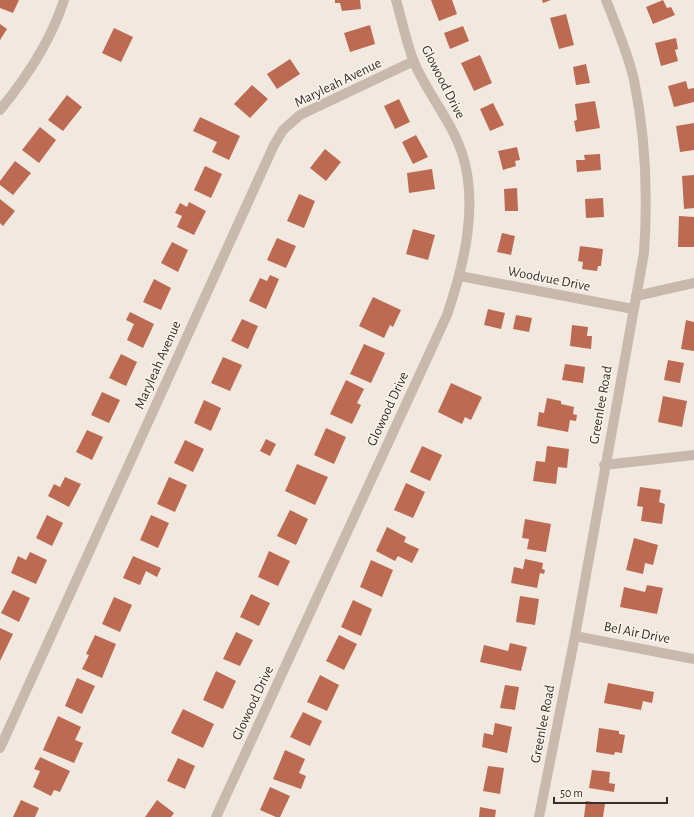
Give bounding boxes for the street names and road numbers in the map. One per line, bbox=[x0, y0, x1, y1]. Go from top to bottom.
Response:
street label: Glowood Drive bbox=[419, 43, 467, 121]
street label: Maryleah Avenue bbox=[292, 56, 384, 110]
street label: Woodvue Drive bbox=[507, 264, 591, 294]
street label: Maryleah Avenue bbox=[132, 319, 184, 411]
street label: Greenlee Road bbox=[587, 365, 615, 445]
street label: Glowood Drive bbox=[365, 370, 411, 448]
street label: Bel Air Drive bbox=[603, 620, 671, 646]
street label: Glowood Drive bbox=[230, 664, 276, 742]
street label: Greenlee Road bbox=[529, 684, 557, 764]

